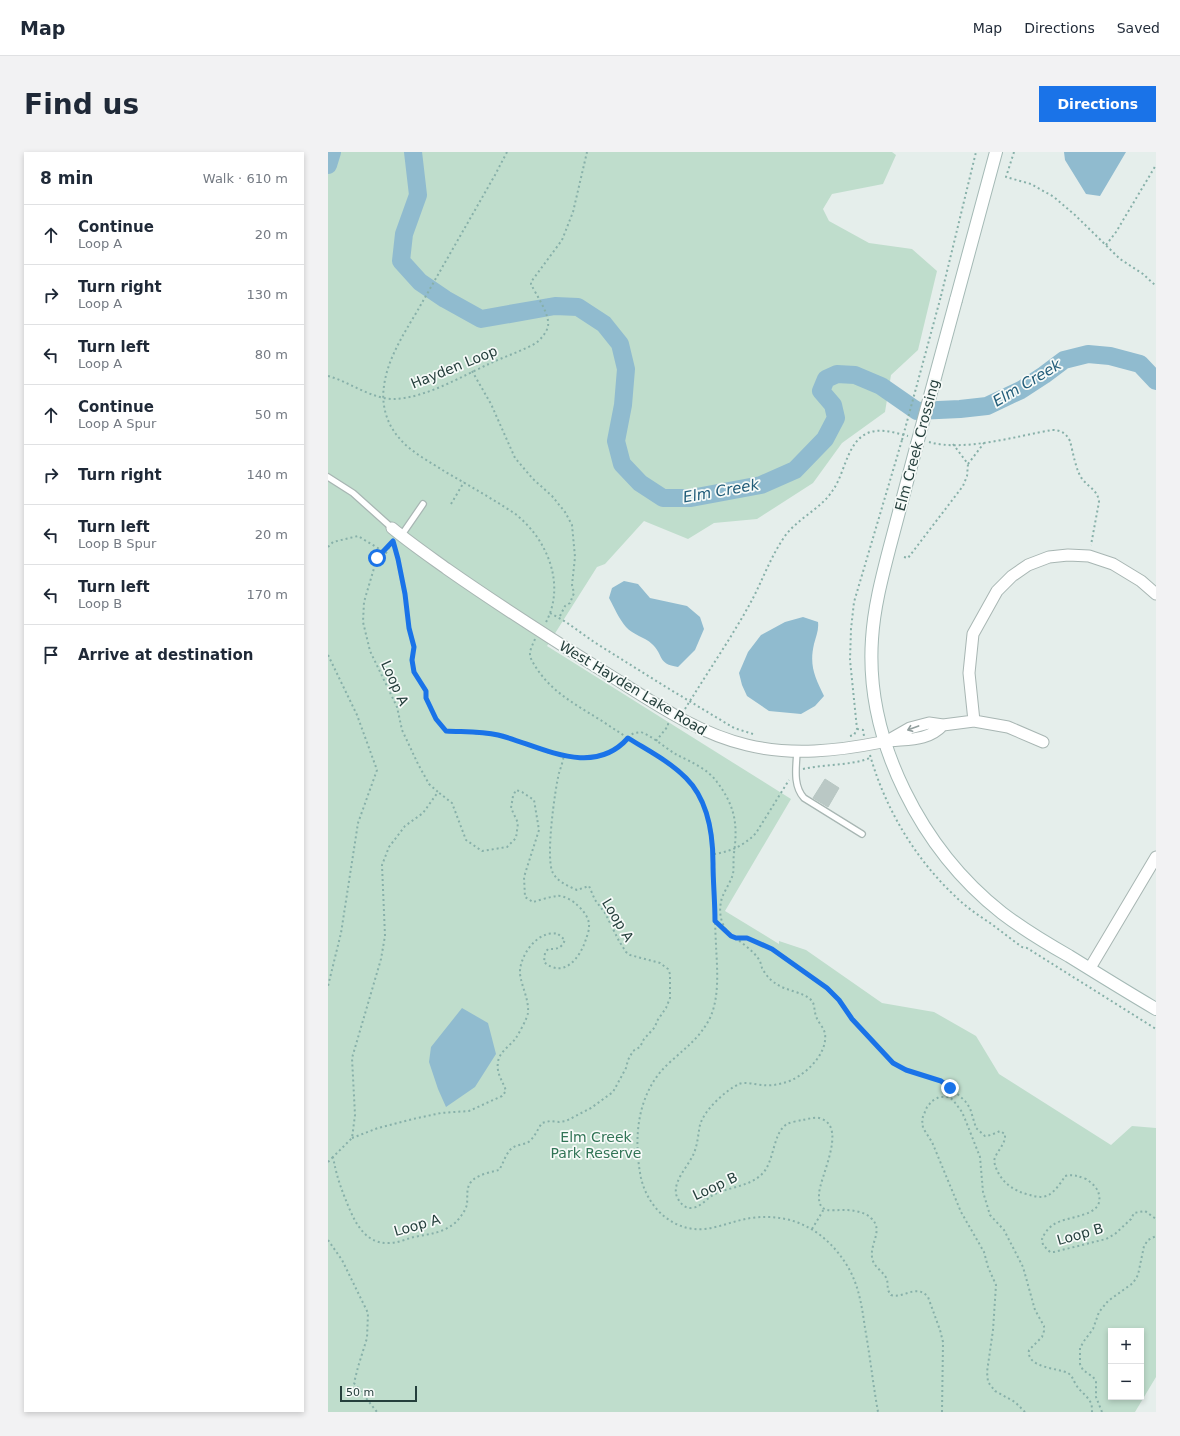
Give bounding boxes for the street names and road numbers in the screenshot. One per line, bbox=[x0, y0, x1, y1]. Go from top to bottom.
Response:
street label: Hayden Loop bbox=[408, 342, 500, 392]
street label: Elm Creek Crossing bbox=[892, 377, 942, 513]
street label: West Hayden Lake Road bbox=[556, 638, 710, 738]
street label: Loop A bbox=[378, 658, 412, 708]
street label: Loop A bbox=[599, 895, 637, 945]
street label: Loop B bbox=[690, 1169, 740, 1203]
street label: Loop A bbox=[392, 1211, 442, 1239]
street label: Loop B bbox=[1055, 1220, 1105, 1248]

